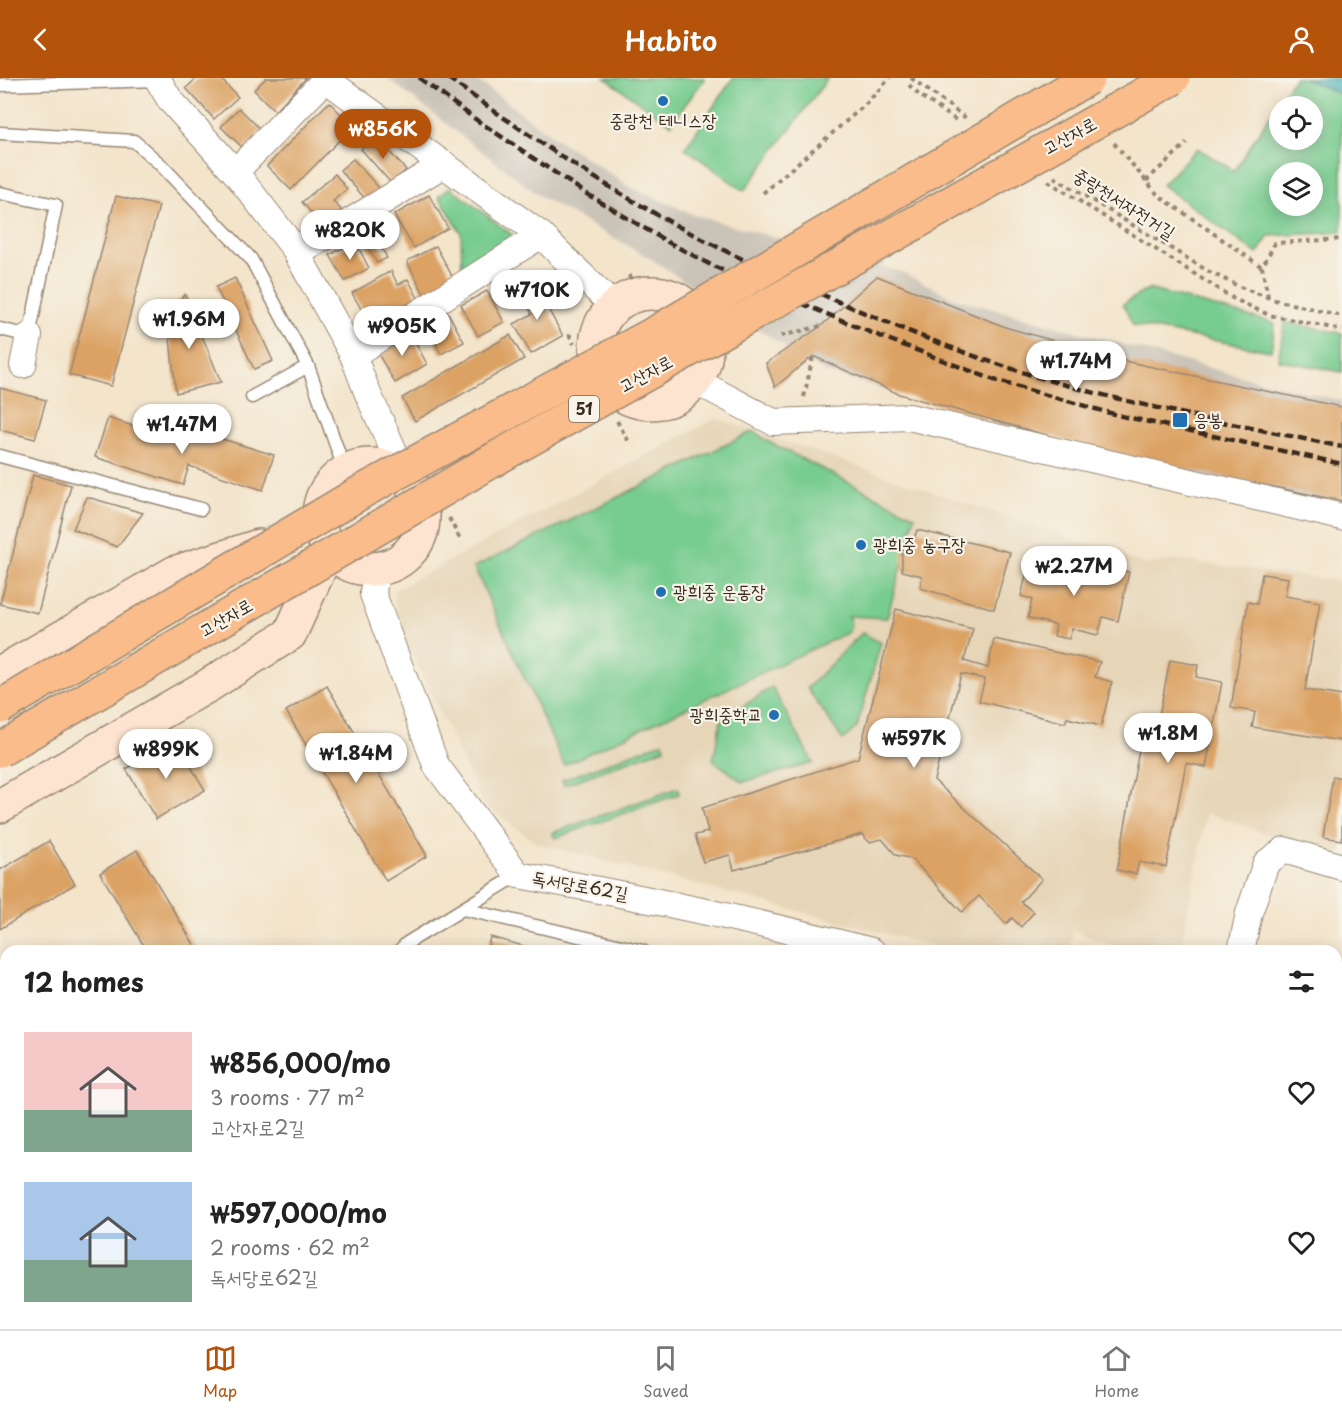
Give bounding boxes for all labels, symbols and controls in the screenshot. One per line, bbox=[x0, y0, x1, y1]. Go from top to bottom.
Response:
text: Habito bbox=[625, 19, 717, 60]
icon: back bbox=[24, 23, 57, 56]
icon: person bbox=[1285, 23, 1318, 56]
marker: 중랑천 테니스장 bbox=[656, 94, 670, 108]
map controls bbox=[1269, 96, 1323, 216]
button: locate bbox=[1269, 96, 1323, 150]
place label: 중랑천 테니스장 bbox=[609, 106, 717, 133]
pin: ₩856K bbox=[341, 109, 425, 160]
street label: 고산자로 bbox=[1037, 109, 1101, 161]
text: ₩856K bbox=[348, 113, 418, 143]
street label: 중랑천서자전거길 bbox=[1069, 161, 1182, 245]
button: layers bbox=[1269, 162, 1323, 216]
pin: ₩820K bbox=[308, 210, 392, 261]
text: ₩820K bbox=[315, 214, 385, 244]
pin: ₩710K bbox=[495, 270, 579, 321]
text: ₩710K bbox=[504, 274, 570, 304]
pin: ₩1.96M bbox=[140, 299, 238, 350]
text: ₩1.96M bbox=[153, 303, 225, 333]
pin: ₩905K bbox=[360, 306, 444, 357]
text: ₩905K bbox=[367, 310, 437, 340]
pin: ₩1.74M bbox=[1027, 341, 1125, 392]
text: ₩1.74M bbox=[1040, 345, 1112, 375]
street label: 고산자로 bbox=[613, 347, 677, 399]
road number: 51 bbox=[569, 396, 599, 422]
pin: ₩1.47M bbox=[133, 404, 231, 455]
place label: 응봉 bbox=[1194, 405, 1223, 432]
text: ₩1.47M bbox=[147, 408, 217, 438]
marker: 응봉 bbox=[1171, 411, 1189, 429]
place label: 광희중 농구장 bbox=[873, 530, 966, 557]
marker: 광희중 농구장 bbox=[854, 538, 868, 552]
pin: ₩2.27M bbox=[1025, 546, 1123, 597]
text: ₩2.27M bbox=[1035, 550, 1113, 580]
place label: 광희중 운동장 bbox=[673, 577, 766, 604]
marker: 광희중 운동장 bbox=[654, 585, 668, 599]
street label: 고산자로 bbox=[193, 591, 257, 643]
place label: 광희중학교 bbox=[690, 700, 762, 727]
marker: 광희중학교 bbox=[767, 708, 781, 722]
pin: ₩1.8M bbox=[1126, 713, 1210, 764]
text: ₩1.8M bbox=[1138, 717, 1198, 747]
pin: ₩597K bbox=[872, 718, 956, 769]
text: ₩597K bbox=[882, 722, 946, 752]
pin: ₩899K bbox=[124, 729, 208, 780]
text: ₩899K bbox=[133, 733, 199, 763]
pin: ₩1.84M bbox=[307, 733, 405, 784]
text: ₩1.84M bbox=[319, 737, 393, 767]
street label: 독서당로62길 bbox=[530, 863, 631, 906]
text: 12 homes bbox=[24, 962, 144, 1001]
icon: filters bbox=[1285, 965, 1318, 998]
text: ₩856,000/mo bbox=[210, 1043, 391, 1082]
icon: home bbox=[72, 1056, 144, 1128]
icon: heart bbox=[1285, 1076, 1318, 1109]
text: 3 rooms · 77 m² bbox=[210, 1082, 365, 1112]
text: 고산자로2길 bbox=[210, 1112, 305, 1142]
text: ₩597,000/mo bbox=[210, 1193, 387, 1232]
icon: home bbox=[72, 1206, 144, 1278]
icon: heart bbox=[1285, 1226, 1318, 1259]
text: 2 rooms · 62 m² bbox=[210, 1232, 370, 1262]
text: 독서당로62길 bbox=[210, 1262, 318, 1292]
tab: Map bbox=[203, 1342, 237, 1402]
tab: Saved bbox=[643, 1342, 689, 1402]
tab: Home bbox=[1095, 1342, 1139, 1402]

